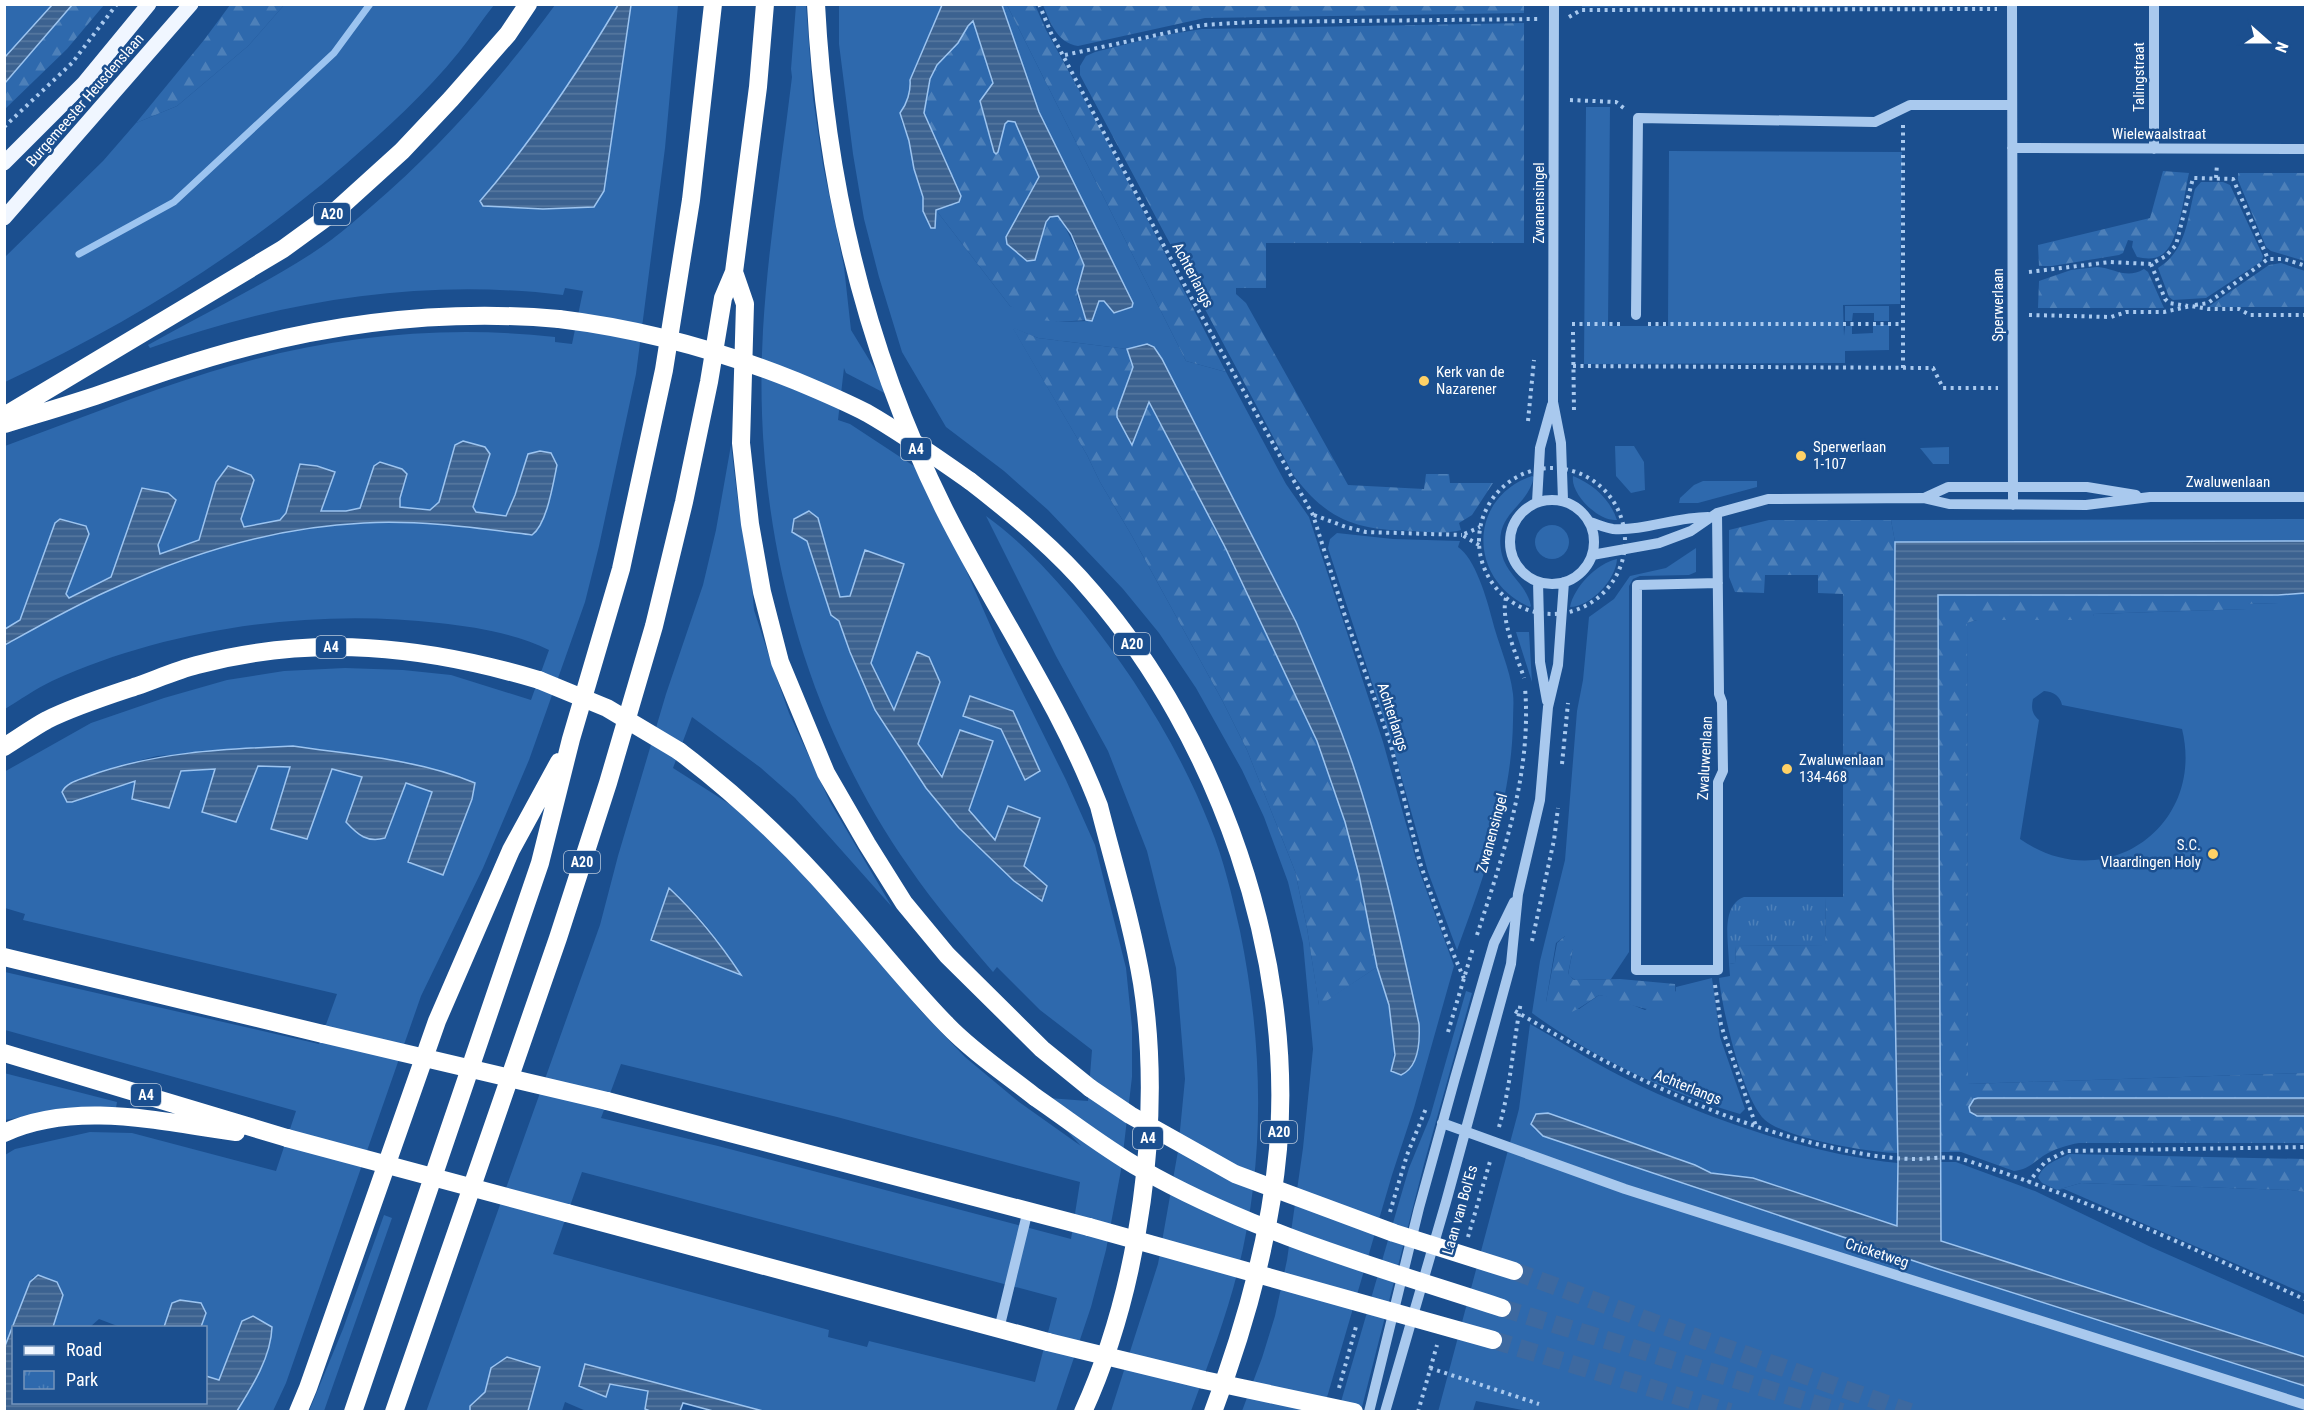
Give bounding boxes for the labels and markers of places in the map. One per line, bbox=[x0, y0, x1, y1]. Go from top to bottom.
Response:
place label: Kerk van de Nazarener bbox=[1436, 363, 1504, 398]
marker: Kerk van de Nazarener bbox=[1417, 374, 1431, 388]
place label: Sperwerlaan 1-107 bbox=[1813, 438, 1886, 473]
marker: Sperwerlaan 1-107 bbox=[1794, 449, 1808, 463]
place label: Zwaluwenlaan 134-468 bbox=[1799, 751, 1883, 786]
marker: Zwaluwenlaan 134-468 bbox=[1780, 762, 1794, 776]
place label: S.C. Vlaardingen Holy bbox=[2101, 836, 2201, 871]
marker: S.C. Vlaardingen Holy bbox=[2206, 847, 2220, 861]

